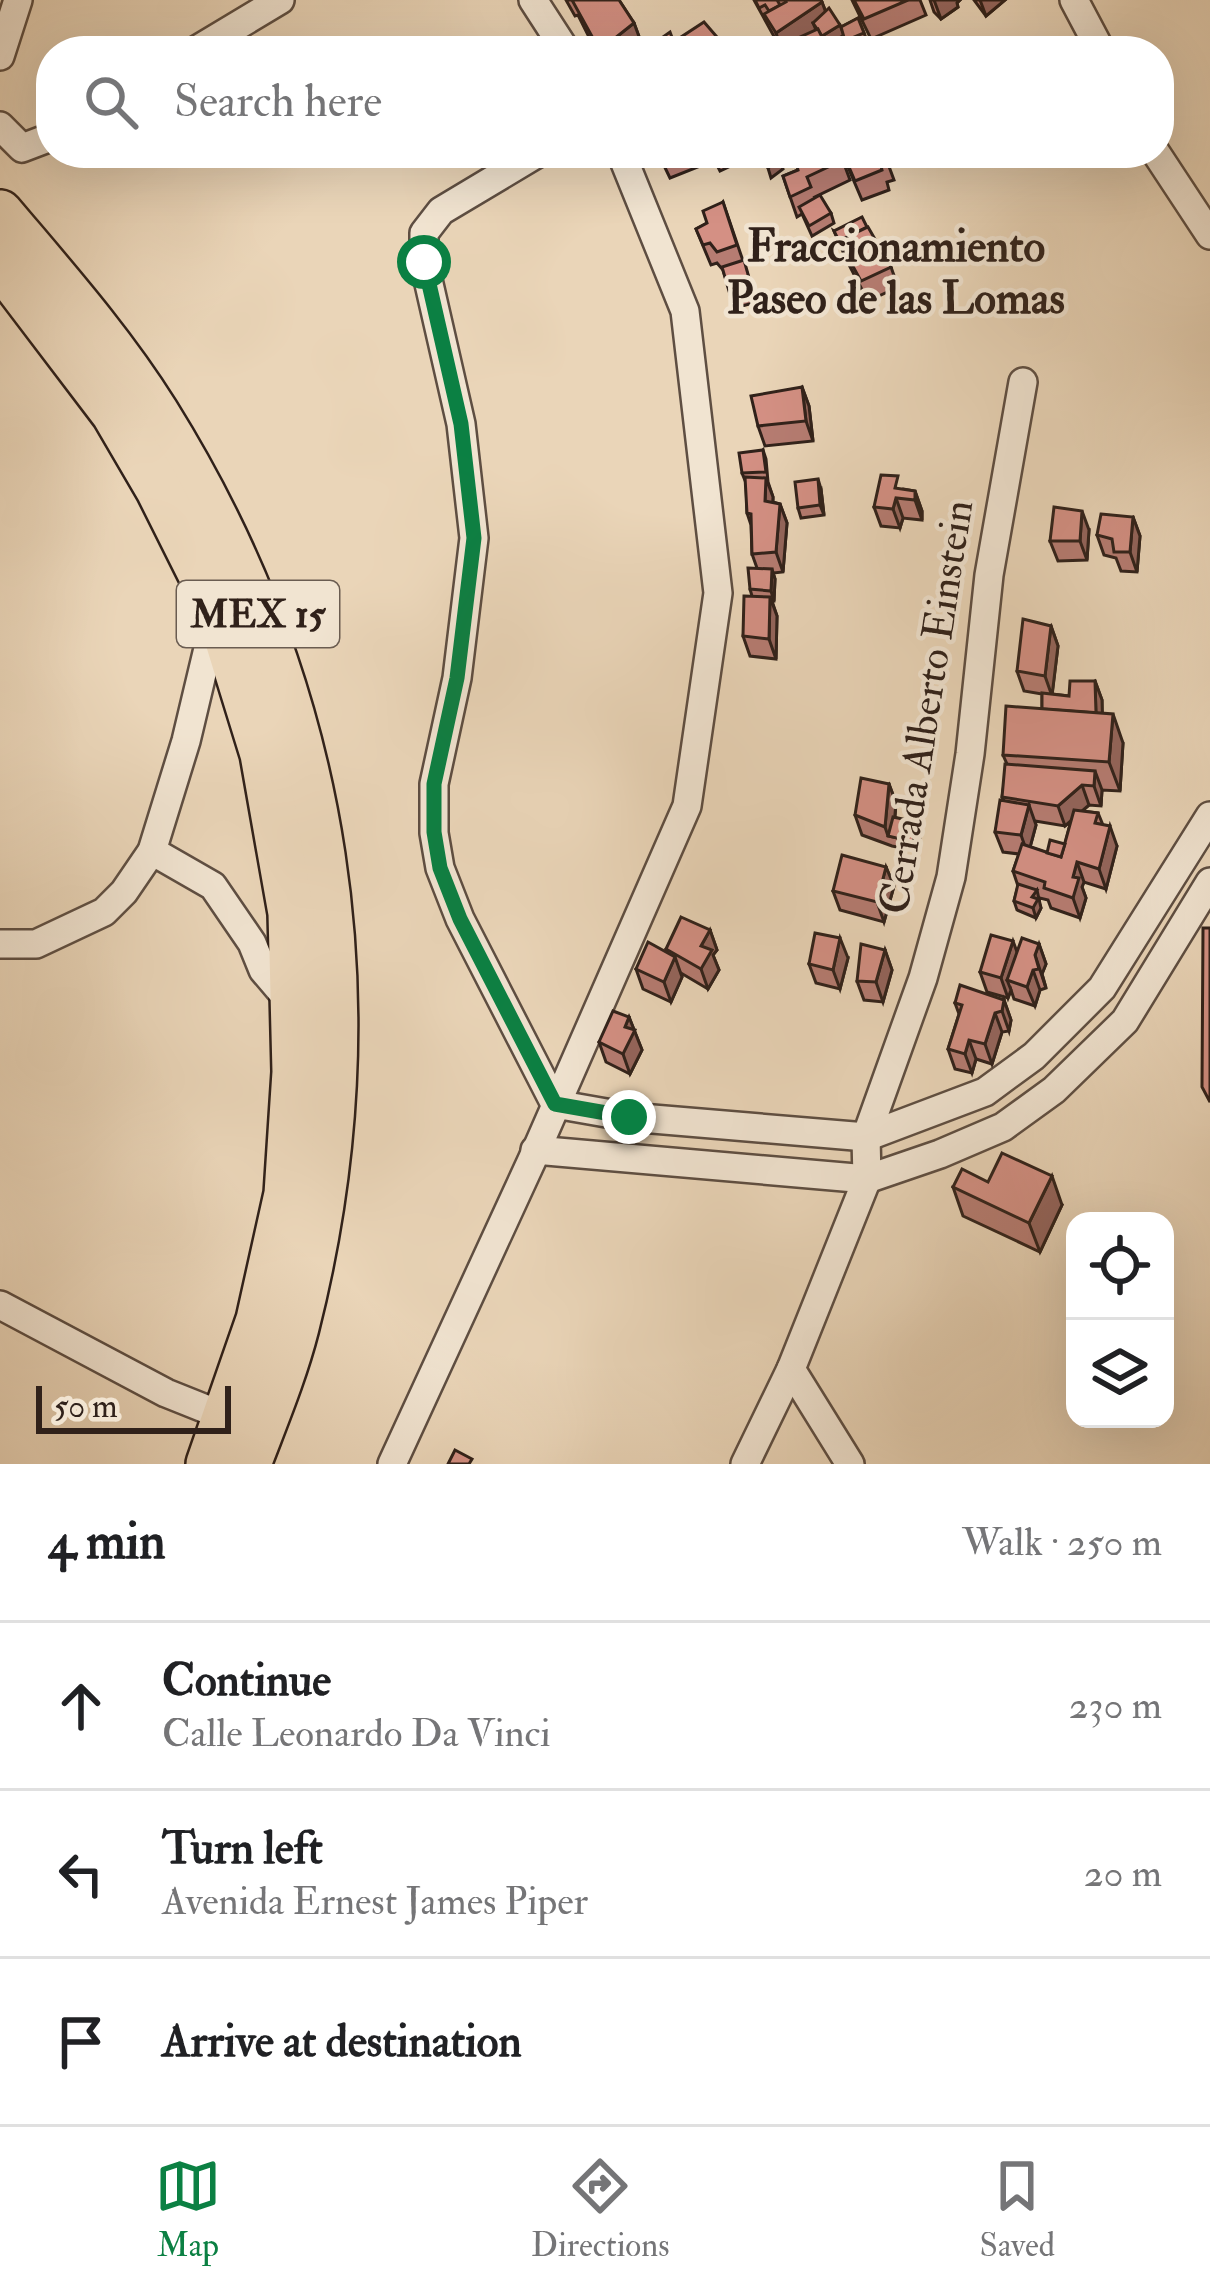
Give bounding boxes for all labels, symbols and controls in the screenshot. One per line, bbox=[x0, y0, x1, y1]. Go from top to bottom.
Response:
search box bbox=[36, 36, 1174, 168]
icon: search bbox=[78, 69, 144, 135]
text: Search here bbox=[174, 74, 382, 130]
district label: Fraccionamiento Paseo de las Lomas bbox=[727, 219, 1065, 327]
route start bbox=[397, 235, 451, 289]
street label: Cerrada Alberto Einstein bbox=[869, 496, 985, 918]
road number: MEX 15 bbox=[177, 581, 339, 647]
route end bbox=[602, 1090, 656, 1144]
map controls bbox=[1066, 1212, 1174, 1428]
button: locate bbox=[1066, 1212, 1174, 1320]
button: layers bbox=[1066, 1320, 1174, 1428]
scale bar bbox=[36, 1380, 231, 1433]
text: 50 m bbox=[54, 1386, 118, 1427]
text: 4 min bbox=[48, 1510, 166, 1574]
text: Walk · 250 m bbox=[962, 1518, 1162, 1567]
text: Continue bbox=[162, 1653, 331, 1709]
icon: ahead bbox=[48, 1673, 114, 1739]
text: 230 m bbox=[1069, 1681, 1162, 1730]
text: Calle Leonardo Da Vinci bbox=[162, 1709, 551, 1758]
text: Turn left bbox=[162, 1821, 323, 1877]
icon: left bbox=[48, 1841, 114, 1907]
text: 20 m bbox=[1084, 1849, 1162, 1898]
text: Avenida Ernest James Piper bbox=[162, 1877, 588, 1926]
icon: arrive bbox=[48, 2009, 114, 2075]
text: Arrive at destination bbox=[162, 2014, 522, 2070]
tab: Map bbox=[155, 2153, 221, 2266]
tab: Directions bbox=[531, 2153, 670, 2266]
tab: Saved bbox=[980, 2153, 1055, 2266]

